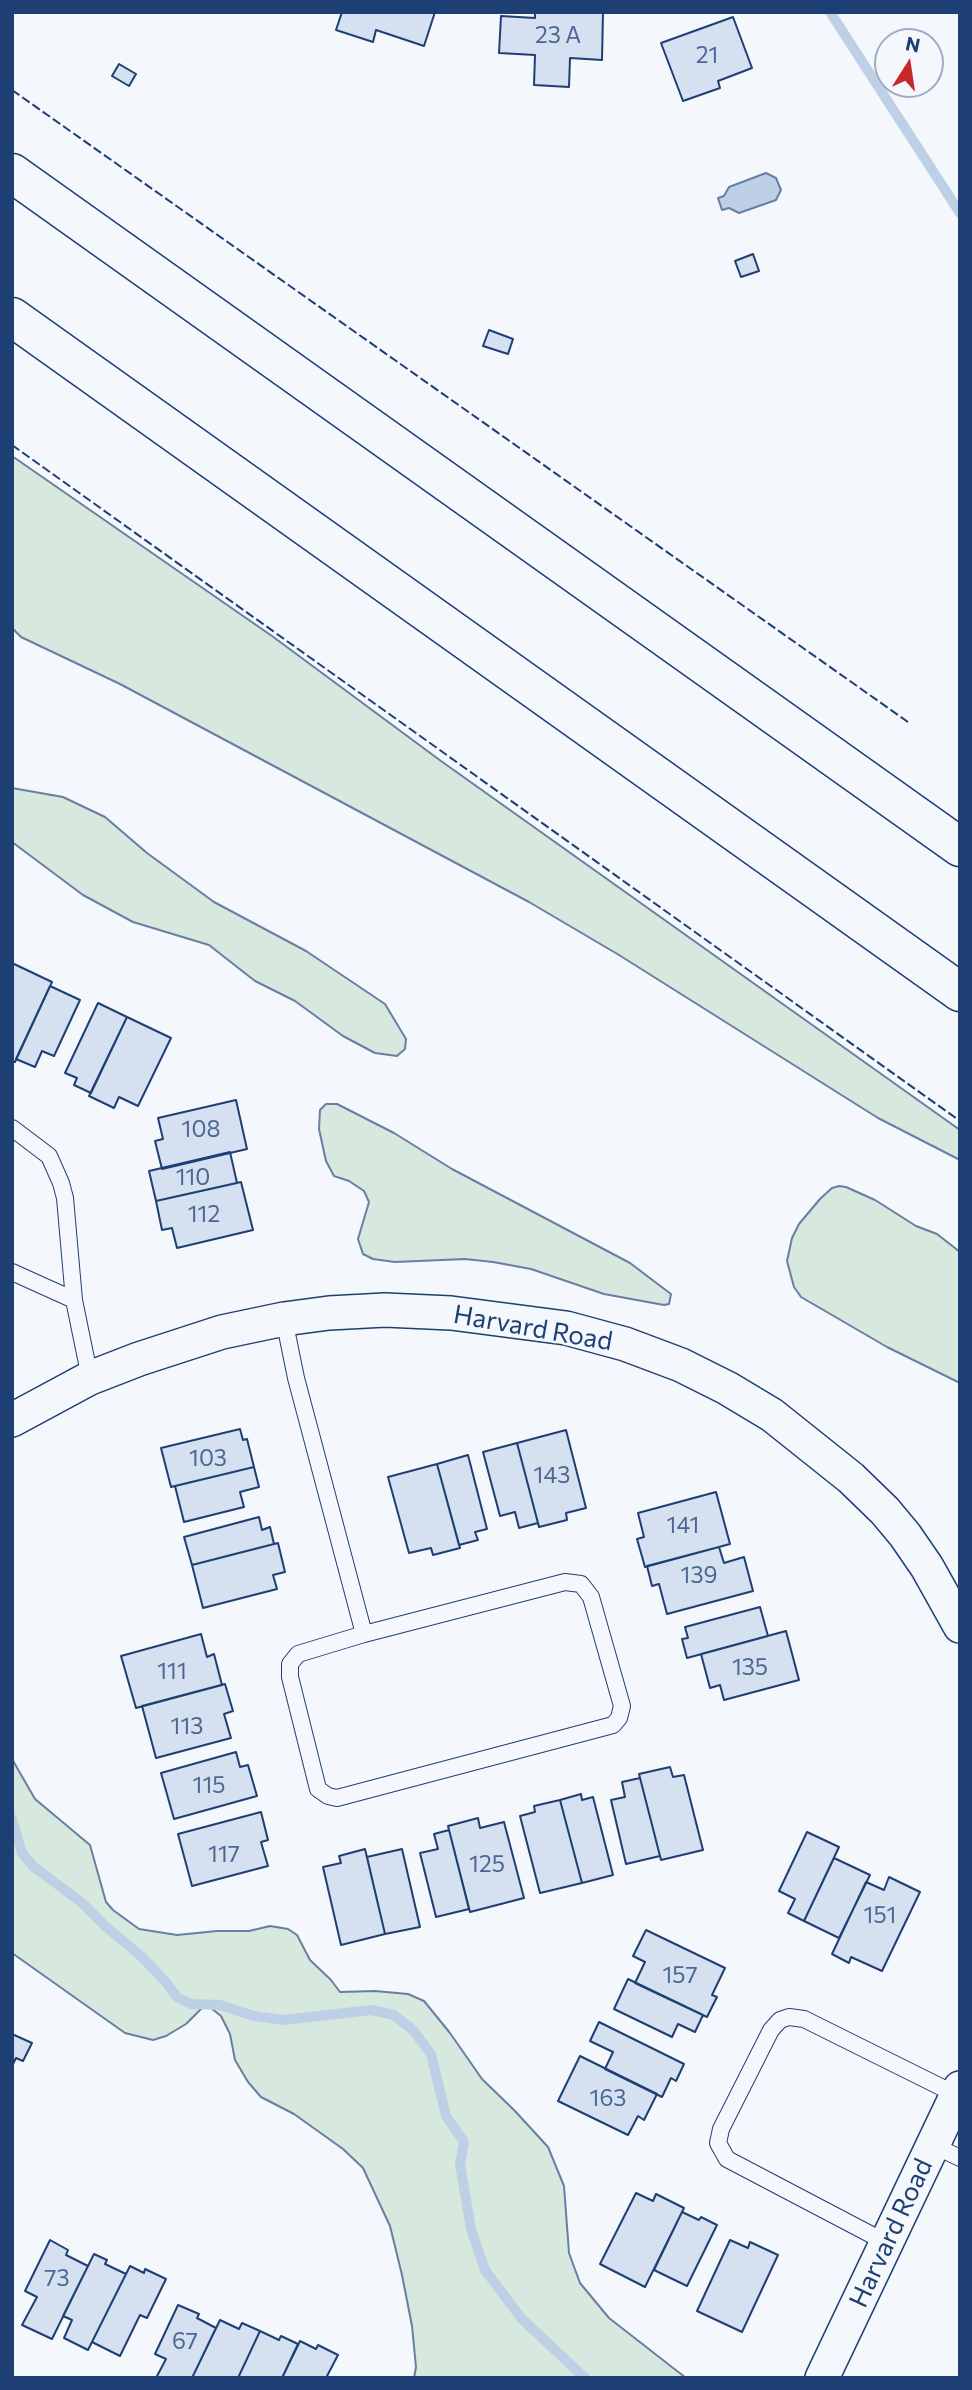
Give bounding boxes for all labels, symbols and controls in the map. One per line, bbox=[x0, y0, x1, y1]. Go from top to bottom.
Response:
house number: 23 A bbox=[535, 21, 581, 49]
north arrow bbox=[874, 28, 944, 98]
text: N bbox=[904, 31, 922, 57]
house number: 21 bbox=[696, 41, 718, 69]
house number: 108 bbox=[182, 1115, 220, 1143]
house number: 110 bbox=[176, 1163, 210, 1191]
house number: 112 bbox=[188, 1200, 220, 1228]
street label: Harvard Road bbox=[451, 1299, 615, 1357]
house number: 103 bbox=[189, 1444, 227, 1472]
house number: 143 bbox=[534, 1461, 570, 1489]
house number: 141 bbox=[667, 1511, 699, 1539]
house number: 139 bbox=[681, 1561, 717, 1589]
house number: 135 bbox=[732, 1653, 768, 1681]
house number: 111 bbox=[157, 1657, 187, 1685]
house number: 113 bbox=[171, 1712, 203, 1740]
house number: 115 bbox=[193, 1771, 225, 1799]
house number: 117 bbox=[208, 1840, 240, 1868]
house number: 125 bbox=[469, 1850, 505, 1878]
house number: 151 bbox=[864, 1901, 896, 1929]
house number: 157 bbox=[662, 1961, 698, 1989]
house number: 163 bbox=[590, 2084, 626, 2112]
street label: Harvard Road bbox=[843, 2154, 939, 2312]
house number: 73 bbox=[44, 2264, 70, 2292]
house number: 67 bbox=[172, 2327, 198, 2355]

